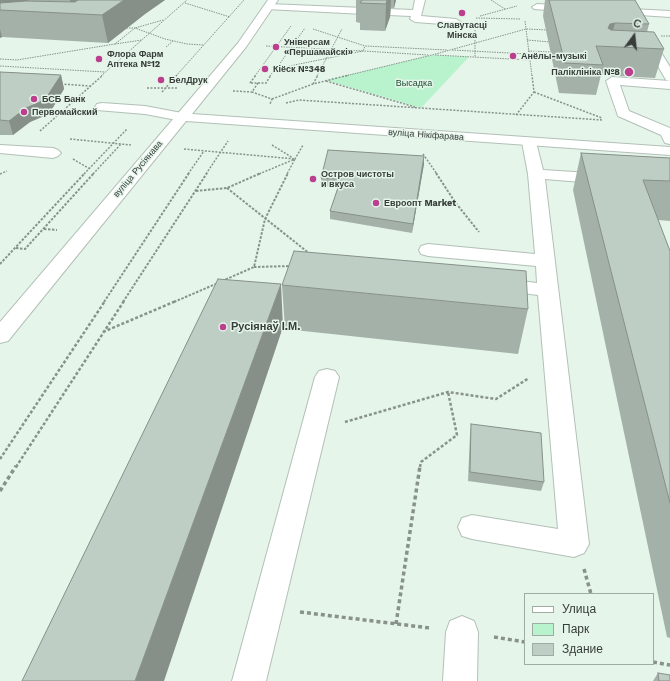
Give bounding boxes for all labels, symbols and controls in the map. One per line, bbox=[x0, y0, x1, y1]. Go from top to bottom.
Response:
marker: Славутасці Мінска bbox=[457, 8, 467, 18]
north arrow bbox=[614, 16, 654, 56]
text: С bbox=[632, 17, 643, 31]
place label: Славутасці Мінска bbox=[437, 20, 487, 41]
place label: Універсам «Першамайскі» bbox=[284, 37, 353, 58]
marker: Універсам «Першамайскі» bbox=[271, 42, 281, 52]
place label: Флора Фарм Аптека №12 bbox=[107, 49, 163, 70]
marker: Анёлы-музыкі bbox=[508, 51, 518, 61]
place label: Анёлы-музыкі bbox=[521, 51, 587, 61]
marker: Флора Фарм Аптека №12 bbox=[94, 54, 104, 64]
marker: Кіёск №348 bbox=[260, 64, 270, 74]
place label: Кіёск №348 bbox=[273, 64, 325, 74]
marker: Паліклініка №8 bbox=[623, 66, 635, 78]
place label: Паліклініка №8 bbox=[551, 67, 620, 77]
marker: БелДрук bbox=[156, 75, 166, 85]
place label: БелДрук bbox=[169, 75, 207, 85]
park label: Высадка bbox=[396, 78, 432, 88]
marker: БСБ Банк bbox=[29, 94, 39, 104]
place label: БСБ Банк bbox=[42, 94, 85, 104]
marker: Первомайский bbox=[19, 107, 29, 117]
place label: Первомайский bbox=[32, 107, 97, 117]
street label: вуліца Нікіфарава bbox=[388, 127, 464, 143]
street label: вуліца Русіянава bbox=[111, 138, 165, 200]
place label: Остров чистоты и вкуса bbox=[321, 169, 394, 190]
marker: Остров чистоты и вкуса bbox=[308, 174, 318, 184]
marker: Евроопт Market bbox=[371, 198, 381, 208]
place label: Евроопт Market bbox=[384, 198, 456, 208]
place label: Русіянаў І.М. bbox=[231, 320, 300, 334]
marker: Русіянаў І.М. bbox=[218, 322, 228, 332]
legend bbox=[524, 593, 654, 665]
text: Улица bbox=[562, 602, 596, 616]
text: Парк bbox=[562, 622, 589, 636]
text: Здание bbox=[562, 642, 603, 656]

